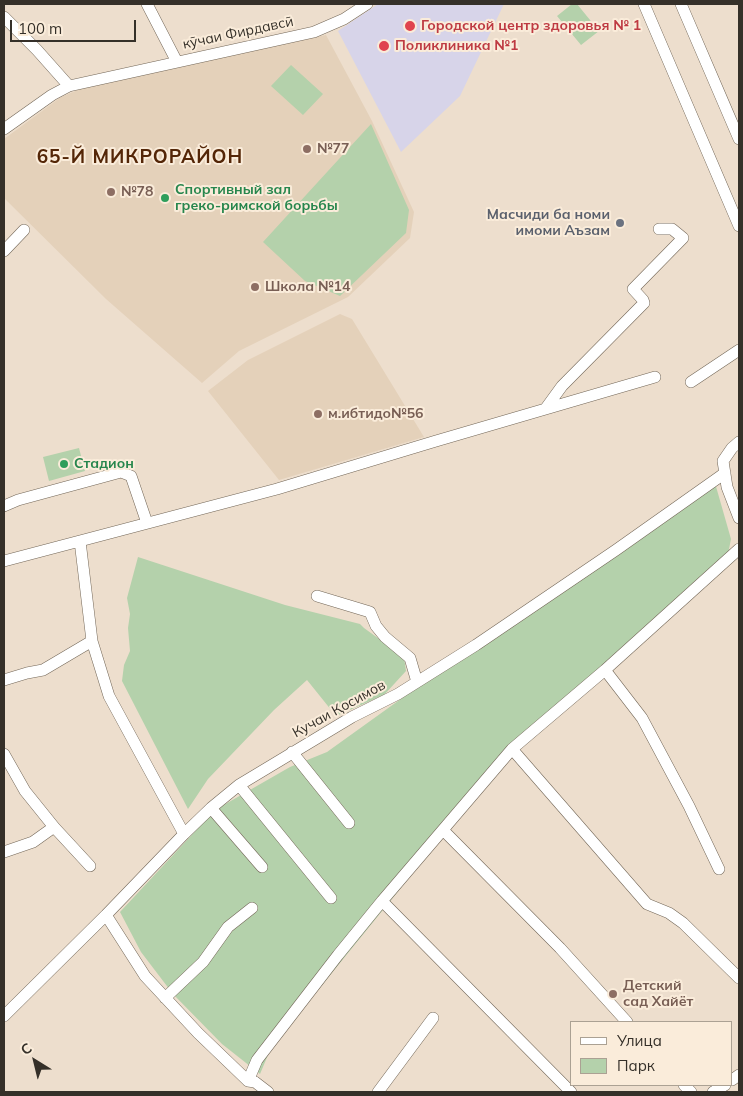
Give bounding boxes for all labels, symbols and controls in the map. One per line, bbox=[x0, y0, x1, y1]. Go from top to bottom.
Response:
scale bar bbox=[12, 10, 139, 42]
street label: кӯчаи Фирдавсӣ bbox=[181, 13, 295, 53]
place label: Городской центр здоровья № 1 bbox=[421, 18, 641, 34]
text: 100 m bbox=[18, 19, 62, 38]
marker: Городской центр здоровья № 1 bbox=[403, 19, 417, 33]
place label: Поликлиника №1 bbox=[395, 38, 518, 54]
marker: Поликлиника №1 bbox=[377, 39, 391, 53]
place label: №77 bbox=[317, 141, 349, 157]
marker: №77 bbox=[301, 143, 313, 155]
district label: 65-Й МИКРОРАЙОН bbox=[35, 146, 245, 168]
place label: Спортивный зал греко-римской борьбы bbox=[175, 182, 338, 214]
place label: №78 bbox=[121, 184, 153, 200]
marker: №78 bbox=[105, 186, 117, 198]
marker: Спортивный зал греко-римской борьбы bbox=[159, 192, 171, 204]
place label: Масчиди ба номи имоми Аъзам bbox=[487, 207, 610, 240]
marker: Масчиди ба номи имоми Аъзам bbox=[614, 217, 626, 229]
place label: Школа №14 bbox=[265, 279, 350, 295]
marker: Школа №14 bbox=[249, 281, 261, 293]
place label: м.ибтидо№56 bbox=[328, 406, 424, 422]
marker: м.ибтидо№56 bbox=[312, 408, 324, 420]
place label: Стадион bbox=[74, 456, 134, 472]
marker: Стадион bbox=[58, 458, 70, 470]
street label: Кучаи Қосимов bbox=[290, 677, 388, 741]
place label: Детский сад Хайёт bbox=[623, 978, 693, 1010]
marker: Детский сад Хайёт bbox=[607, 988, 619, 1000]
legend bbox=[570, 1021, 733, 1086]
text: Улица bbox=[617, 1031, 662, 1050]
north arrow bbox=[10, 1036, 60, 1086]
text: С bbox=[17, 1039, 35, 1059]
text: Парк bbox=[617, 1056, 655, 1075]

